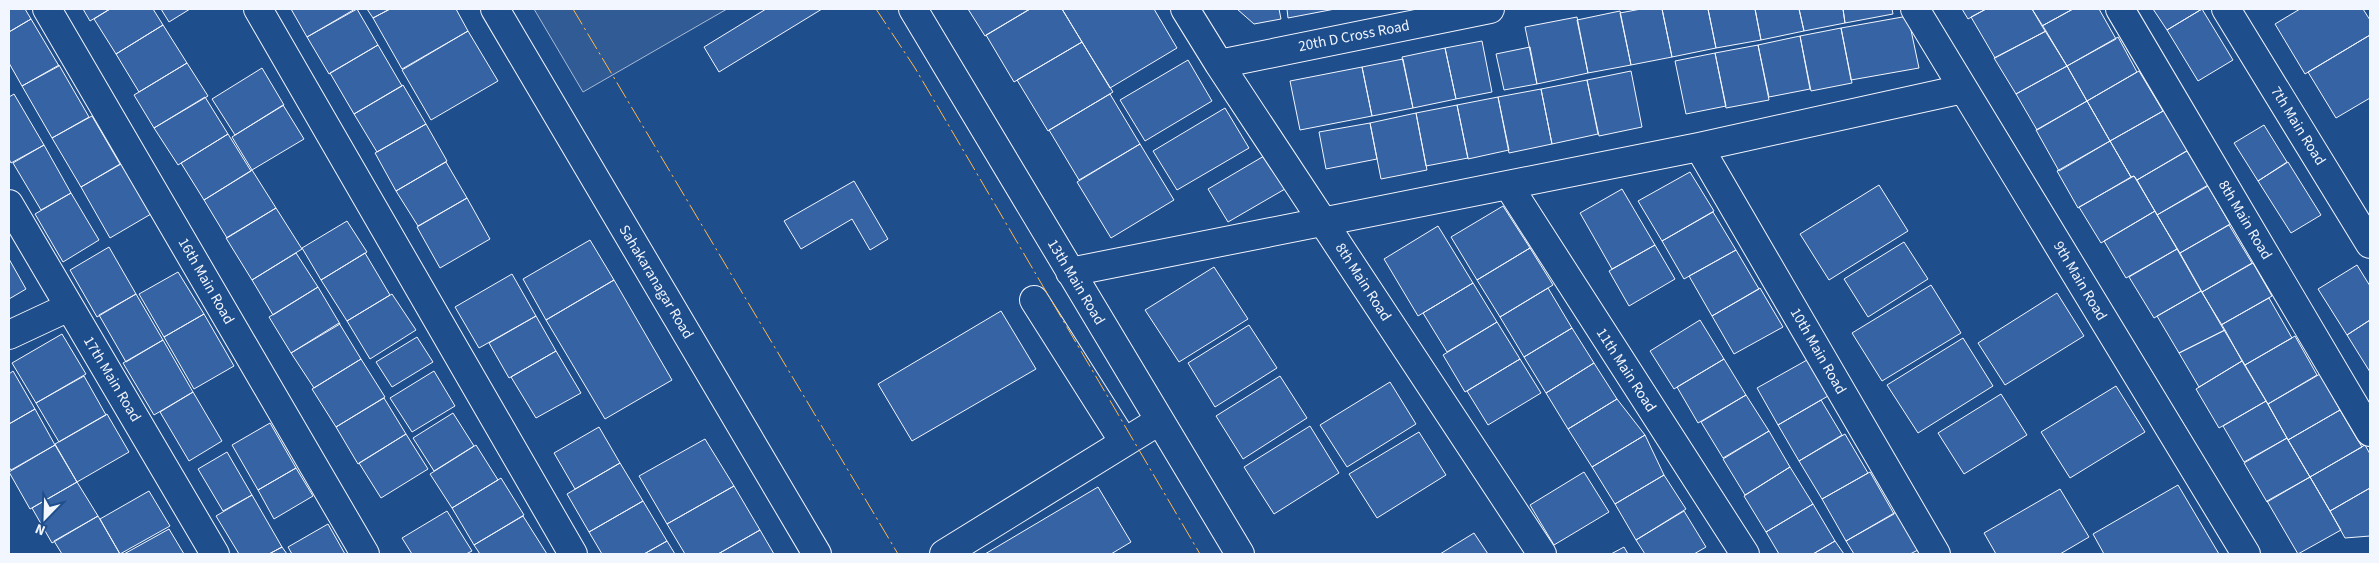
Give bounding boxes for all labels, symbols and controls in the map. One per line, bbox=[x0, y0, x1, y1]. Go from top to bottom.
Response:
street label: 20th D Cross Road bbox=[1297, 15, 1411, 57]
street label: 7th Main Road bbox=[2265, 83, 2331, 169]
street label: 8th Main Road bbox=[2213, 176, 2277, 264]
street label: Sahakaranagar Road bbox=[614, 221, 698, 343]
street label: 16th Main Road bbox=[173, 234, 239, 328]
street label: 13th Main Road bbox=[1042, 235, 1110, 329]
street label: 9th Main Road bbox=[2048, 237, 2112, 325]
street label: 8th Main Road bbox=[1330, 239, 1396, 325]
street label: 10th Main Road bbox=[1785, 304, 1851, 398]
street label: 11th Main Road bbox=[1591, 324, 1661, 416]
street label: 17th Main Road bbox=[78, 332, 146, 426]
north arrow bbox=[20, 493, 70, 543]
text: N bbox=[32, 518, 49, 540]

